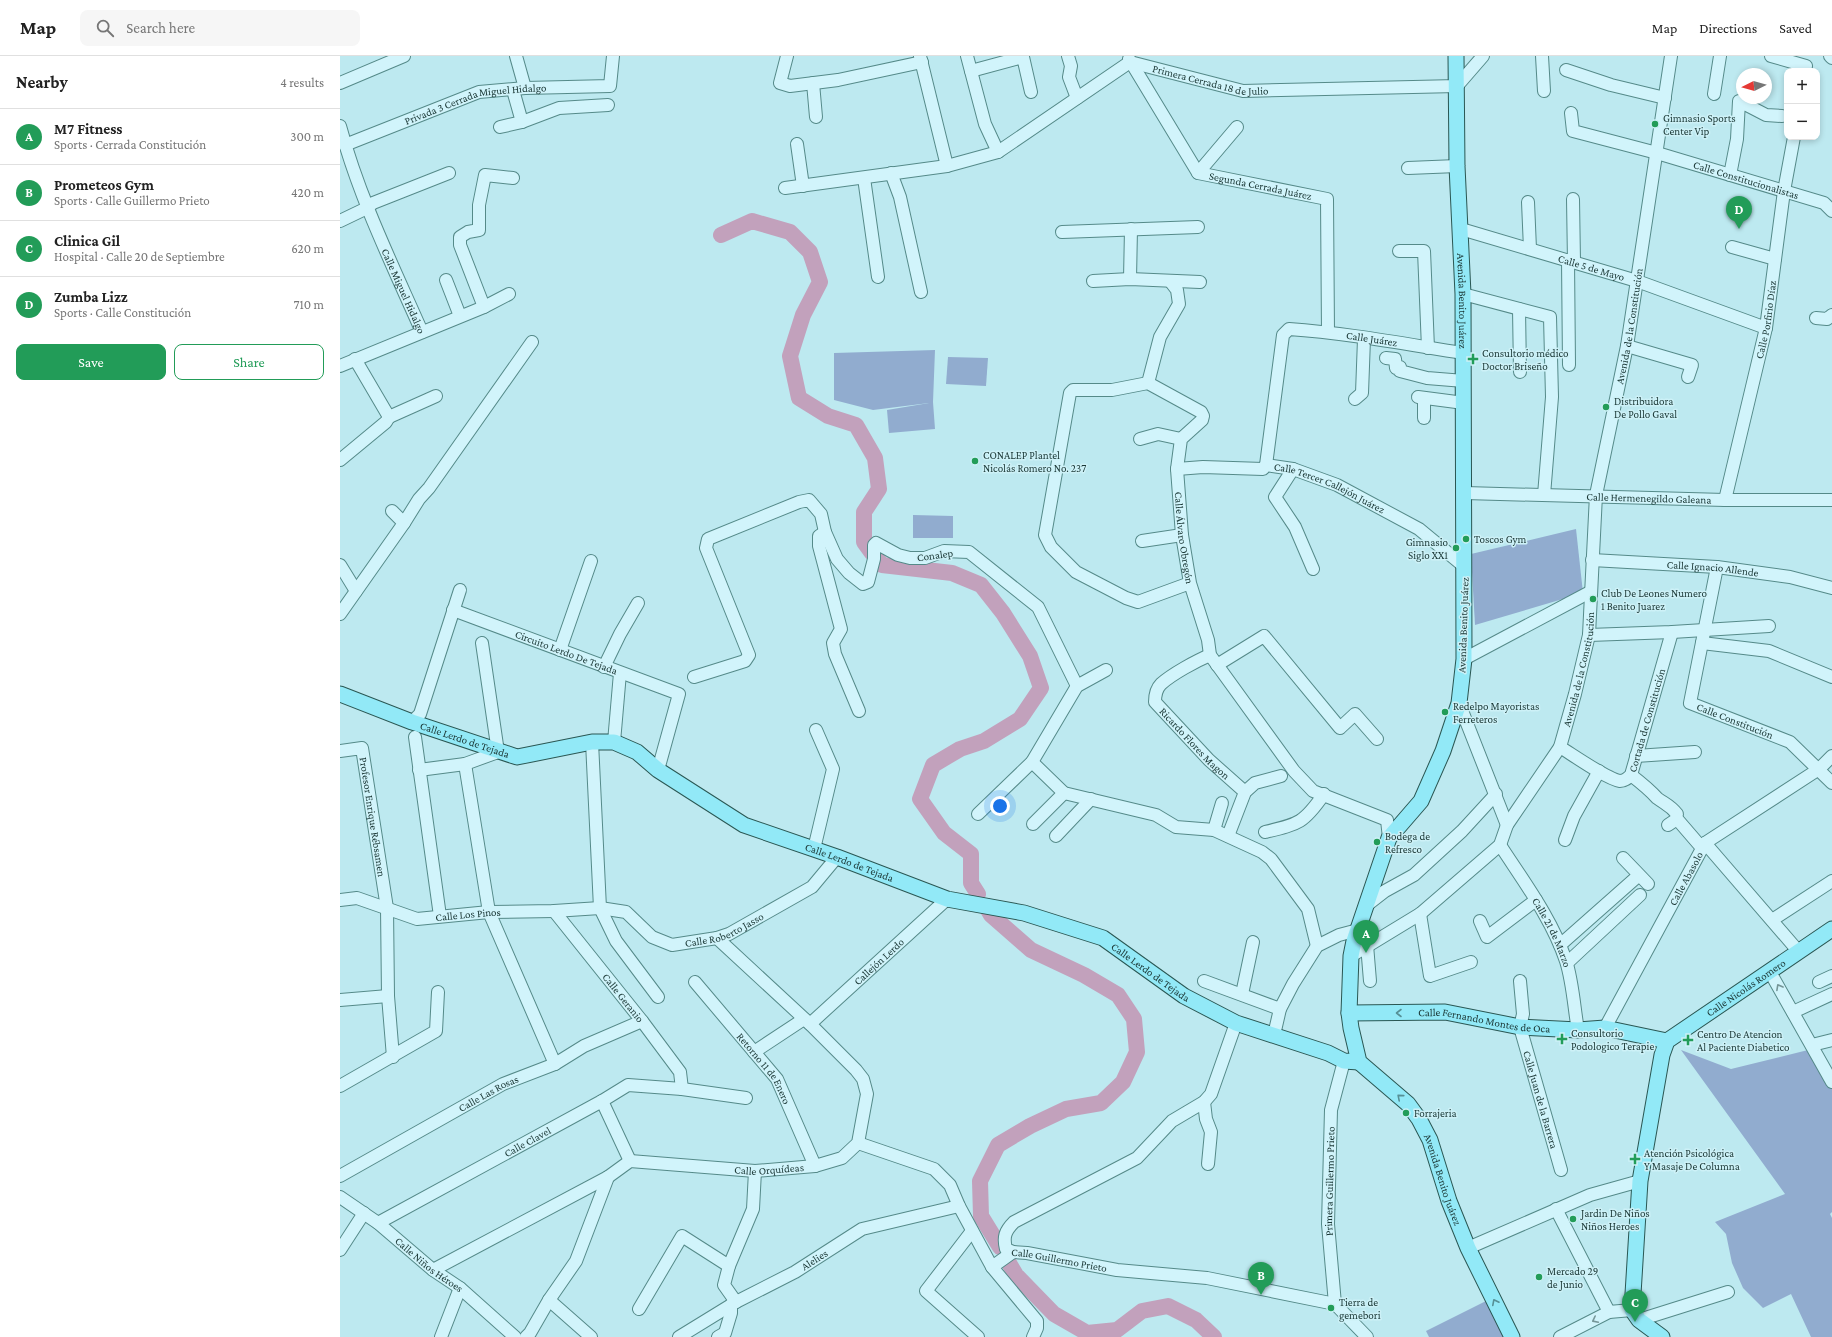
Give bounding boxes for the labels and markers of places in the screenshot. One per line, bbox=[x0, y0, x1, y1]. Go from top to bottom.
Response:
place label: Gimnasio Sports Center Vip bbox=[1663, 112, 1736, 138]
marker: Gimnasio Sports Center Vip bbox=[1650, 119, 1660, 129]
pin: D bbox=[1726, 196, 1752, 229]
place label: Consultorio médico Doctor Briseño bbox=[1482, 347, 1569, 372]
marker: Consultorio médico Doctor Briseño bbox=[1467, 353, 1479, 365]
place label: Distribuidora De Pollo Gaval bbox=[1614, 395, 1677, 420]
marker: Distribuidora De Pollo Gaval bbox=[1601, 402, 1611, 412]
place label: CONALEP Plantel Nicolás Romero No. 237 bbox=[983, 449, 1086, 474]
marker: CONALEP Plantel Nicolás Romero No. 237 bbox=[970, 456, 980, 466]
place label: Toscos Gym bbox=[1474, 533, 1527, 546]
marker: Toscos Gym bbox=[1461, 534, 1471, 544]
place label: Gimnasio Siglo XX1 bbox=[1406, 536, 1449, 562]
marker: Gimnasio Siglo XX1 bbox=[1451, 543, 1461, 553]
place label: Club De Leones Numero 1 Benito Juarez bbox=[1601, 587, 1707, 613]
marker: Club De Leones Numero 1 Benito Juarez bbox=[1588, 594, 1598, 604]
place label: Redelpo Mayoristas Ferreteros bbox=[1453, 700, 1539, 725]
marker: Redelpo Mayoristas Ferreteros bbox=[1440, 707, 1450, 717]
place label: Bodega de Refresco bbox=[1385, 830, 1430, 855]
marker: Bodega de Refresco bbox=[1372, 837, 1382, 847]
pin: A bbox=[1353, 920, 1379, 953]
place label: Consultorio Podologico Terapie bbox=[1571, 1027, 1654, 1053]
place label: Centro De Atencion Al Paciente Diabetico bbox=[1697, 1028, 1790, 1053]
marker: Consultorio Podologico Terapie bbox=[1556, 1033, 1568, 1045]
marker: Centro De Atencion Al Paciente Diabetico bbox=[1682, 1034, 1694, 1046]
place label: Forrajeria bbox=[1414, 1107, 1457, 1120]
marker: Forrajeria bbox=[1401, 1108, 1411, 1118]
place label: Atención Psicológica Y Masaje De Columna bbox=[1644, 1147, 1740, 1173]
marker: Atención Psicológica Y Masaje De Columna bbox=[1629, 1153, 1641, 1165]
place label: Jardin De Niños Niños Heroes bbox=[1580, 1207, 1650, 1232]
marker: Jardin De Niños Niños Heroes bbox=[1568, 1214, 1578, 1224]
pin: B bbox=[1248, 1262, 1274, 1295]
place label: Mercado 29 de Junio bbox=[1547, 1265, 1598, 1291]
marker: Mercado 29 de Junio bbox=[1534, 1272, 1544, 1282]
pin: C bbox=[1622, 1289, 1648, 1322]
place label: Tierra de gemebori bbox=[1339, 1296, 1381, 1322]
marker: Tierra de gemebori bbox=[1326, 1303, 1336, 1313]

